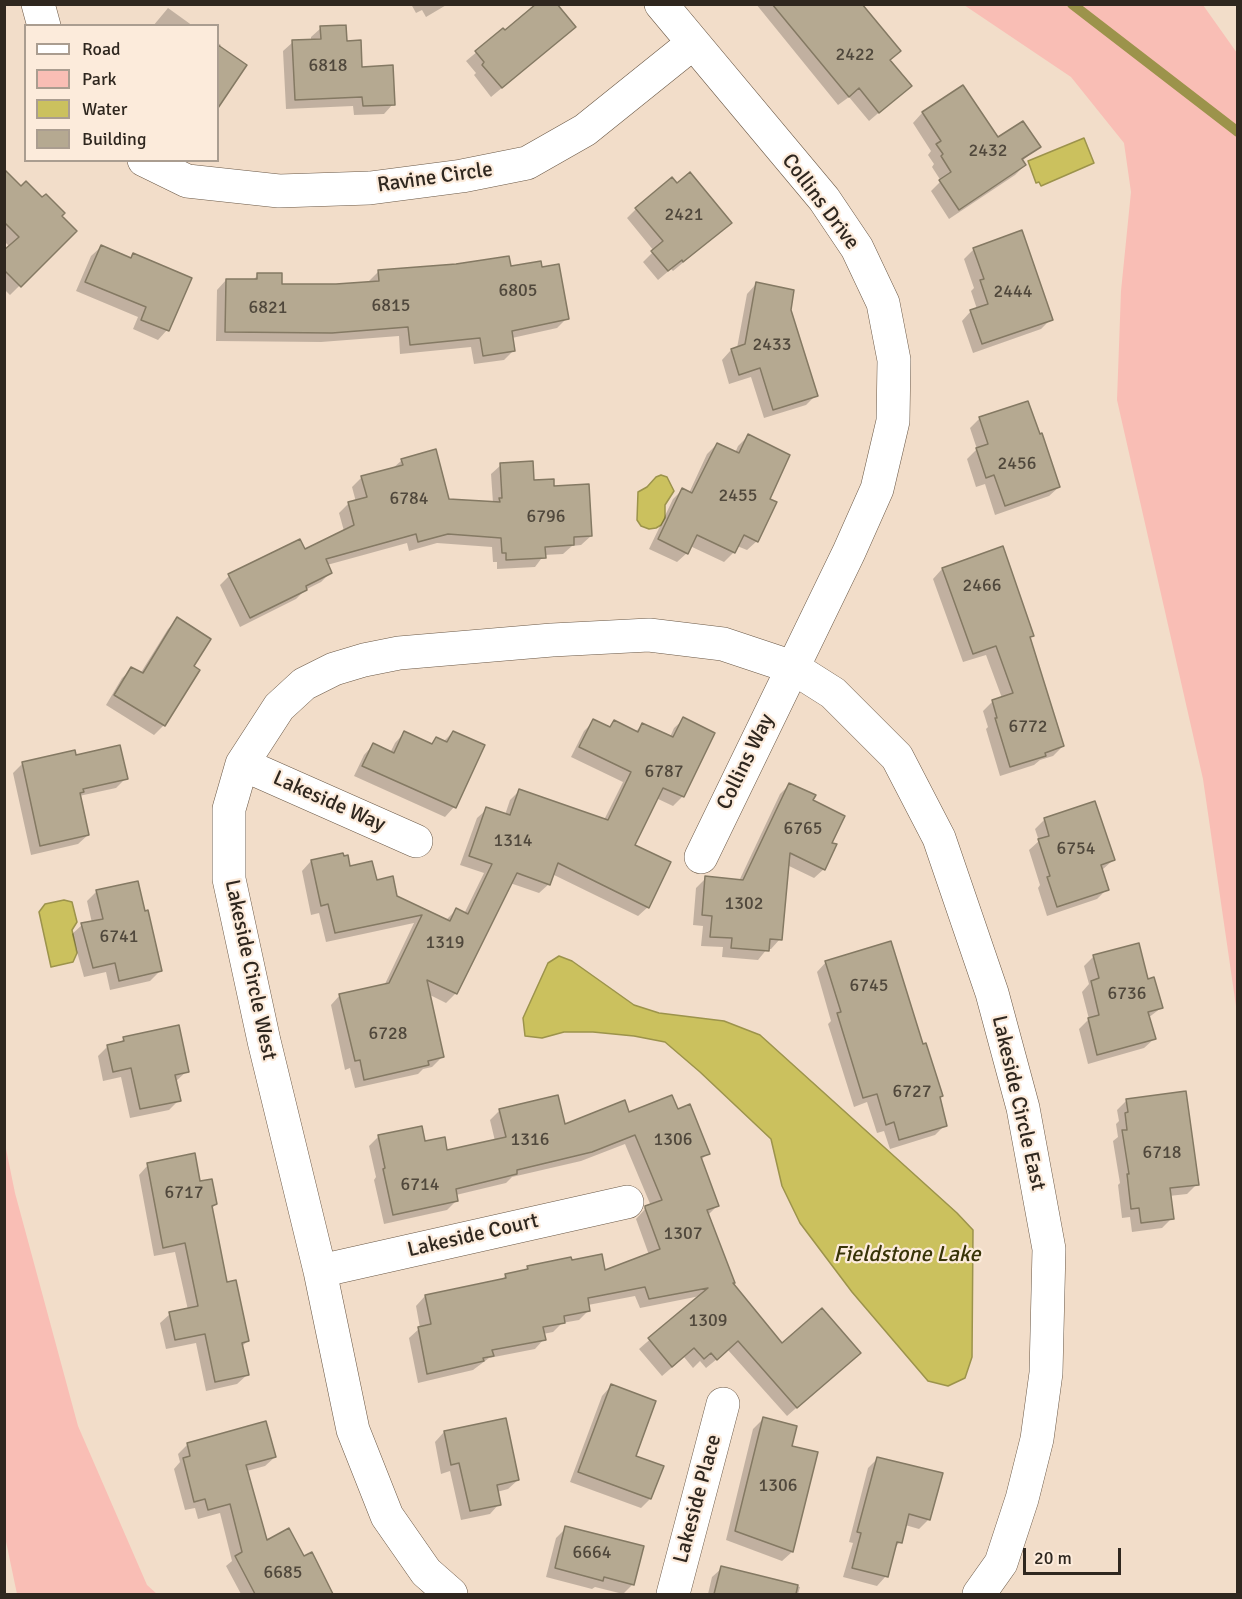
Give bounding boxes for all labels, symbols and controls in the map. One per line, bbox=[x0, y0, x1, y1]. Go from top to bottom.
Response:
legend bbox=[24, 24, 219, 162]
text: Road bbox=[82, 38, 121, 60]
house number: 2422 bbox=[836, 44, 874, 66]
house number: 6818 bbox=[309, 55, 347, 77]
text: Park bbox=[82, 68, 117, 90]
text: Water bbox=[82, 98, 127, 120]
text: Building bbox=[82, 128, 146, 150]
house number: 2432 bbox=[969, 140, 1007, 162]
street label: Collins Drive bbox=[776, 149, 864, 255]
street label: Ravine Circle bbox=[376, 157, 494, 199]
house number: 2421 bbox=[665, 204, 703, 226]
house number: 6805 bbox=[499, 280, 537, 302]
house number: 2444 bbox=[994, 281, 1032, 303]
house number: 6815 bbox=[372, 295, 410, 317]
house number: 6821 bbox=[249, 297, 287, 319]
house number: 2433 bbox=[753, 334, 791, 356]
house number: 2456 bbox=[998, 453, 1036, 475]
house number: 2455 bbox=[719, 485, 757, 507]
house number: 6784 bbox=[390, 488, 428, 510]
house number: 6796 bbox=[527, 506, 565, 528]
house number: 2466 bbox=[963, 575, 1001, 597]
street label: Collins Way bbox=[712, 710, 780, 814]
house number: 6772 bbox=[1009, 716, 1047, 738]
house number: 6787 bbox=[645, 761, 683, 783]
street label: Lakeside Way bbox=[269, 766, 389, 838]
house number: 6765 bbox=[784, 818, 822, 840]
house number: 1314 bbox=[494, 830, 532, 852]
house number: 6754 bbox=[1057, 838, 1095, 860]
street label: Lakeside Circle West bbox=[219, 877, 281, 1063]
house number: 1302 bbox=[725, 893, 763, 915]
house number: 6741 bbox=[100, 926, 138, 948]
house number: 1319 bbox=[426, 932, 464, 954]
house number: 6745 bbox=[850, 975, 888, 997]
house number: 6736 bbox=[1108, 983, 1146, 1005]
street label: Lakeside Circle East bbox=[986, 1013, 1050, 1193]
house number: 6728 bbox=[369, 1023, 407, 1045]
house number: 6727 bbox=[893, 1081, 931, 1103]
house number: 1316 bbox=[511, 1129, 549, 1151]
house number: 1306 bbox=[654, 1129, 692, 1151]
house number: 6718 bbox=[1143, 1142, 1181, 1164]
house number: 6714 bbox=[401, 1174, 439, 1196]
house number: 6717 bbox=[165, 1182, 203, 1204]
street label: Lakeside Court bbox=[405, 1209, 541, 1263]
house number: 1307 bbox=[664, 1223, 702, 1245]
water label: Fieldstone Lake bbox=[834, 1242, 980, 1268]
house number: 1309 bbox=[689, 1310, 727, 1332]
street label: Lakeside Place bbox=[669, 1432, 727, 1566]
house number: 1306 bbox=[759, 1475, 797, 1497]
scale bar bbox=[1026, 1536, 1124, 1574]
house number: 6664 bbox=[573, 1542, 611, 1564]
text: 20 m bbox=[1034, 1547, 1072, 1569]
house number: 6685 bbox=[264, 1562, 302, 1584]

